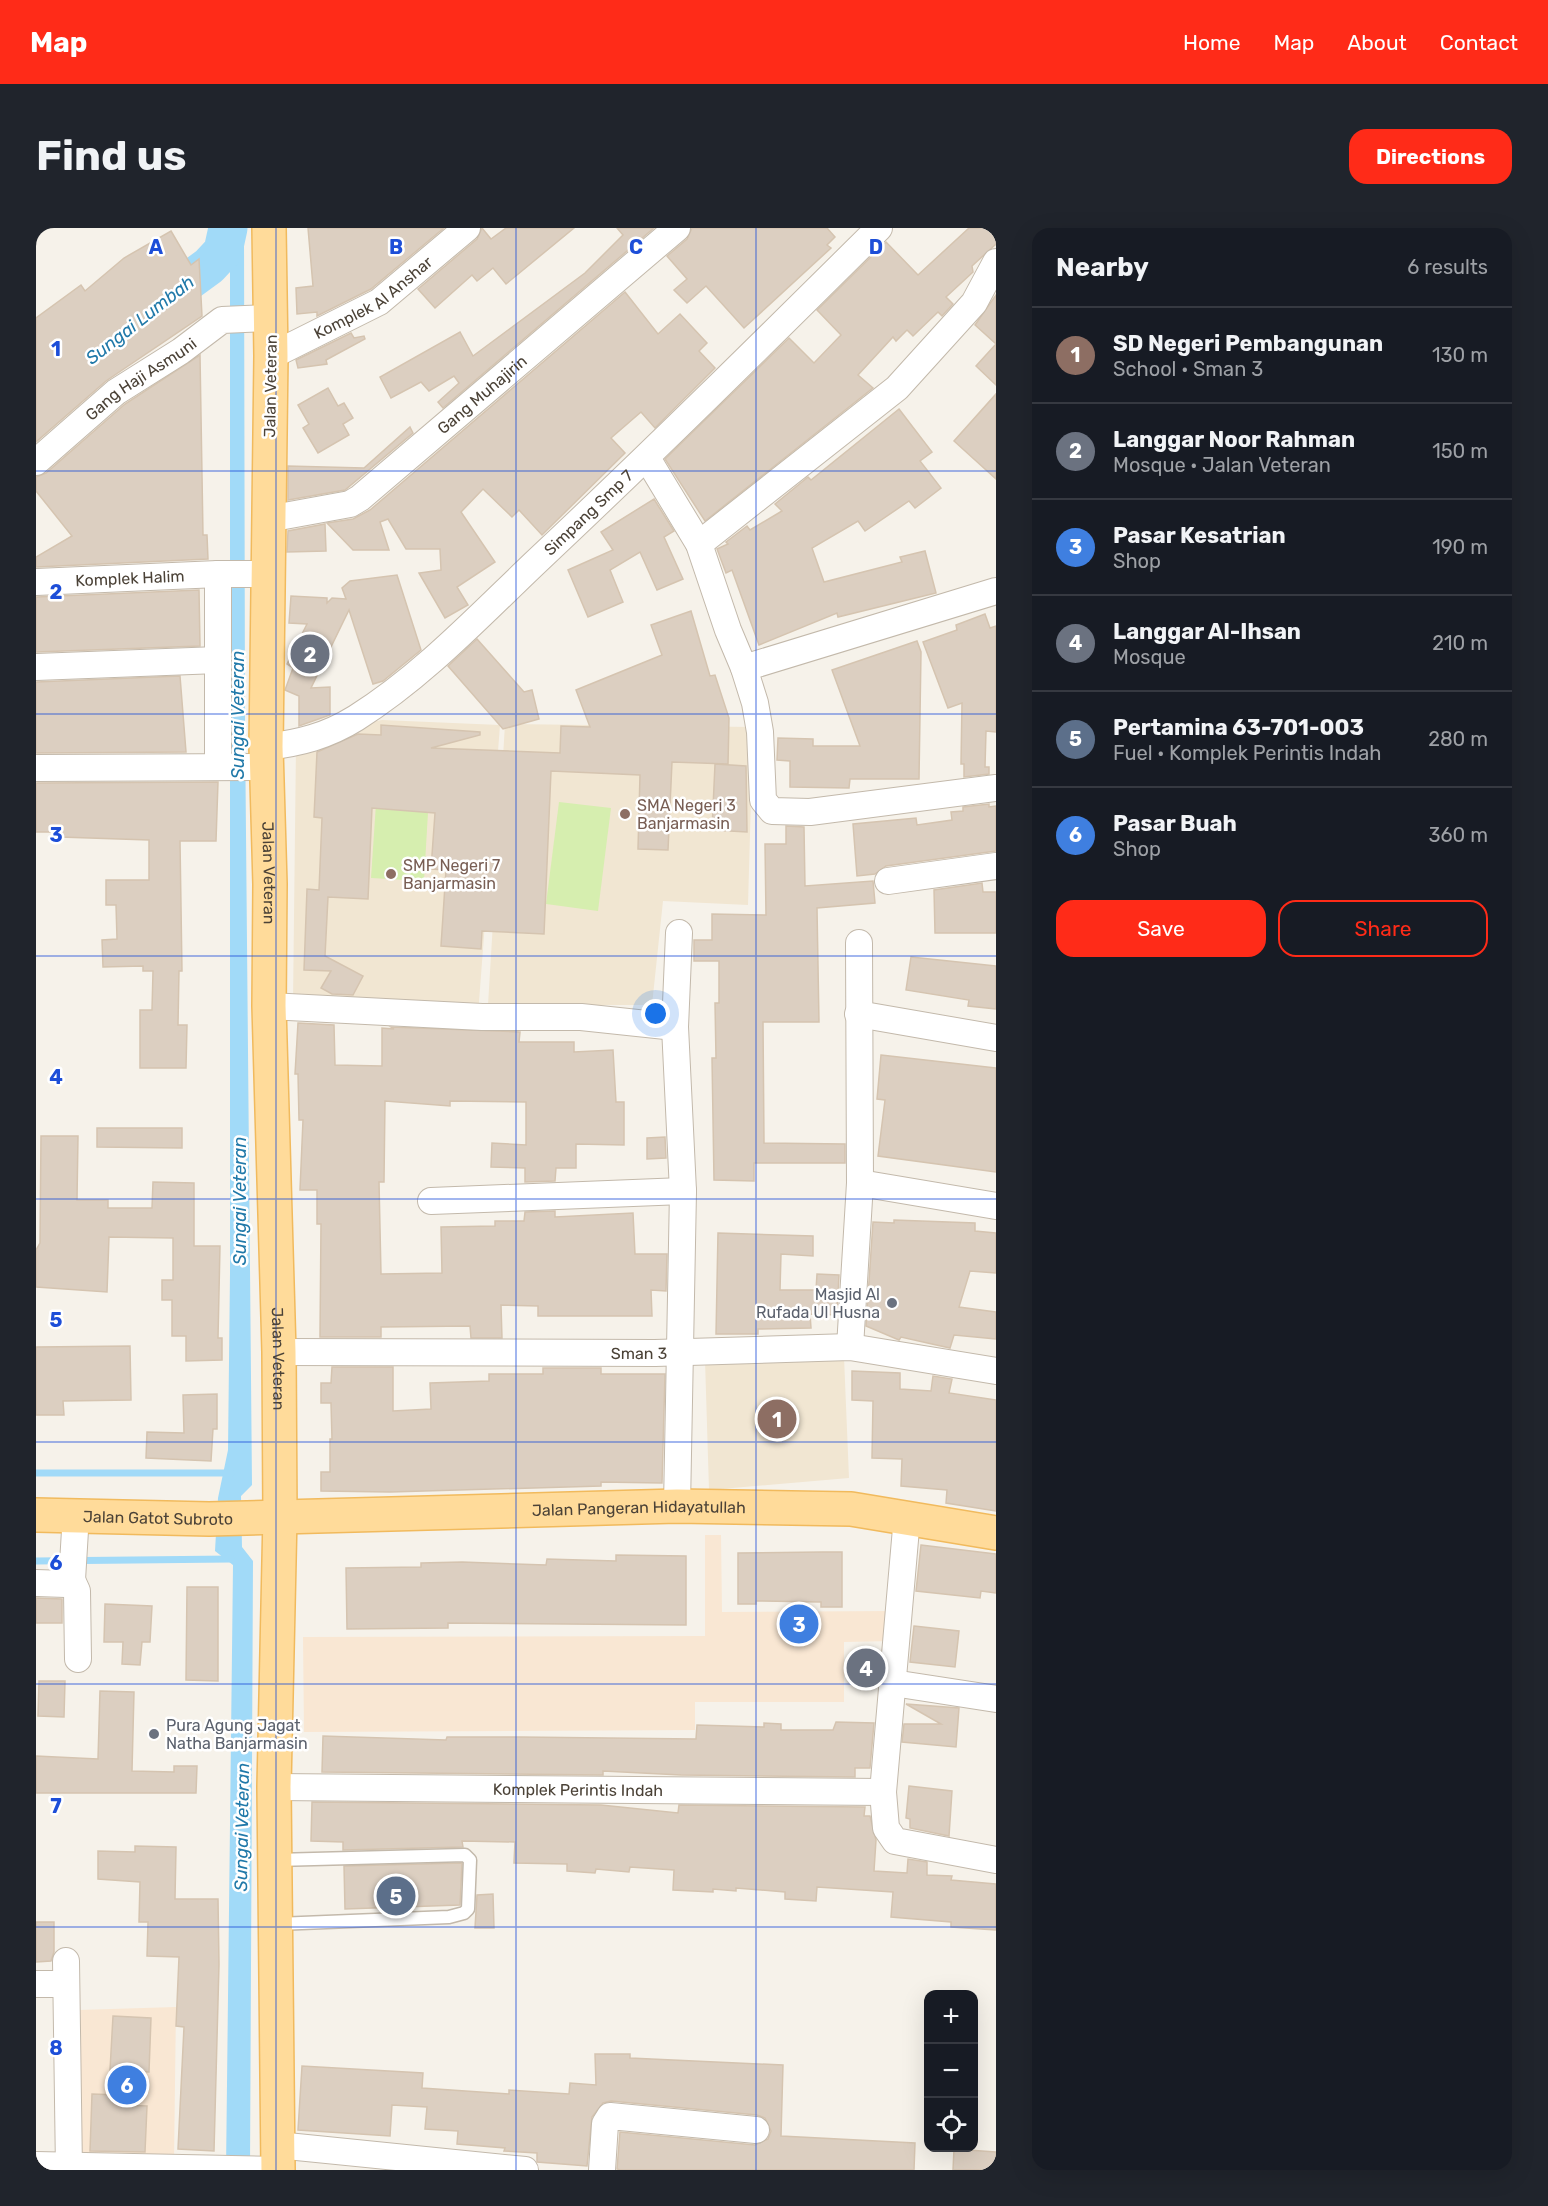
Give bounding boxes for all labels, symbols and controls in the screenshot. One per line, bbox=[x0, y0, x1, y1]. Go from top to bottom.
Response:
text: Map bbox=[30, 26, 87, 59]
text: Home bbox=[1183, 30, 1240, 55]
text: Map bbox=[1273, 30, 1314, 55]
text: About bbox=[1347, 30, 1407, 55]
text: Contact bbox=[1440, 30, 1518, 55]
button: Directions bbox=[1349, 129, 1512, 184]
text: Find us bbox=[36, 131, 187, 181]
text: A bbox=[149, 235, 164, 259]
text: B bbox=[389, 235, 403, 259]
text: C bbox=[629, 235, 643, 259]
text: D bbox=[869, 235, 883, 259]
street label: Komplek Al Anshar bbox=[311, 252, 436, 343]
text: Nearby bbox=[1056, 252, 1149, 283]
text: 6 results bbox=[1407, 255, 1488, 279]
water label: Sungai Lumbah bbox=[81, 271, 199, 369]
text: SD Negeri Pembangunan bbox=[1113, 330, 1383, 357]
street label: Gang Haji Asmuni bbox=[82, 334, 200, 424]
street label: Jalan Veteran bbox=[260, 334, 281, 438]
text: 1 bbox=[51, 337, 61, 361]
text: 1 bbox=[1071, 343, 1080, 367]
text: 130 m bbox=[1432, 343, 1488, 367]
street label: Gang Muhajirin bbox=[433, 351, 531, 438]
text: School · Sman 3 bbox=[1113, 357, 1263, 381]
text: Langgar Noor Rahman bbox=[1113, 426, 1355, 453]
text: 2 bbox=[1069, 439, 1082, 463]
text: 150 m bbox=[1432, 439, 1488, 463]
text: Mosque · Jalan Veteran bbox=[1113, 453, 1331, 477]
street label: Simpang Smp 7 bbox=[540, 466, 637, 559]
text: Pasar Kesatrian bbox=[1113, 522, 1286, 549]
text: 3 bbox=[1069, 535, 1082, 559]
text: 190 m bbox=[1432, 535, 1488, 559]
text: Shop bbox=[1113, 549, 1161, 573]
street label: Komplek Halim bbox=[75, 566, 185, 590]
text: 2 bbox=[50, 580, 63, 604]
text: Langgar Al-Ihsan bbox=[1113, 618, 1301, 645]
text: 4 bbox=[1069, 631, 1082, 655]
text: 210 m bbox=[1432, 631, 1488, 655]
pin: 2 bbox=[290, 632, 330, 676]
text: Mosque bbox=[1113, 645, 1186, 669]
water label: Sungai Veteran bbox=[227, 651, 249, 779]
text: Pertamina 63-701-003 bbox=[1113, 714, 1364, 741]
text: 5 bbox=[1069, 727, 1082, 751]
text: 280 m bbox=[1428, 727, 1488, 751]
text: Fuel · Komplek Perintis Indah bbox=[1113, 741, 1381, 765]
place label: SMA Negeri 3 Banjarmasin bbox=[637, 796, 736, 833]
marker: SMA Negeri 3 Banjarmasin bbox=[618, 807, 632, 821]
text: Pasar Buah bbox=[1113, 810, 1237, 837]
street label: Jalan Veteran bbox=[258, 821, 279, 925]
text: 3 bbox=[49, 823, 63, 847]
text: 6 bbox=[1069, 823, 1082, 847]
text: 360 m bbox=[1429, 823, 1488, 847]
text: Shop bbox=[1113, 837, 1161, 861]
place label: SMP Negeri 7 Banjarmasin bbox=[403, 856, 500, 893]
marker: SMP Negeri 7 Banjarmasin bbox=[384, 867, 398, 881]
button: Save bbox=[1056, 900, 1266, 957]
button: Share bbox=[1278, 900, 1488, 957]
your location bbox=[641, 999, 670, 1028]
text: 4 bbox=[49, 1065, 63, 1089]
water label: Sungai Veteran bbox=[229, 1137, 251, 1265]
place label: Masjid Al Rufada Ul Husna bbox=[756, 1285, 880, 1322]
marker: Masjid Al Rufada Ul Husna bbox=[885, 1296, 899, 1310]
street label: Jalan Veteran bbox=[268, 1307, 288, 1410]
text: 5 bbox=[50, 1308, 63, 1332]
street label: Sman 3 bbox=[611, 1344, 667, 1363]
pin: 1 bbox=[758, 1396, 796, 1442]
street label: Jalan Pangeran Hidayatullah bbox=[532, 1497, 746, 1520]
street label: Jalan Gatot Subroto bbox=[83, 1507, 233, 1529]
text: 6 bbox=[49, 1551, 63, 1575]
pin: 3 bbox=[780, 1602, 819, 1646]
pin: 4 bbox=[846, 1646, 886, 1690]
place label: Pura Agung Jagat Natha Banjarmasin bbox=[166, 1716, 308, 1753]
marker: Pura Agung Jagat Natha Banjarmasin bbox=[147, 1727, 161, 1741]
water label: Sungai Veteran bbox=[230, 1763, 254, 1891]
street label: Komplek Perintis Indah bbox=[493, 1780, 663, 1800]
text: 7 bbox=[50, 1794, 62, 1818]
pin: 5 bbox=[376, 1874, 416, 1918]
map controls bbox=[924, 1990, 978, 2152]
button: + bbox=[924, 1990, 978, 2044]
text: 8 bbox=[49, 2036, 63, 2060]
button: − bbox=[924, 2044, 978, 2098]
pin: 6 bbox=[108, 2062, 146, 2108]
button: locate bbox=[924, 2098, 978, 2152]

